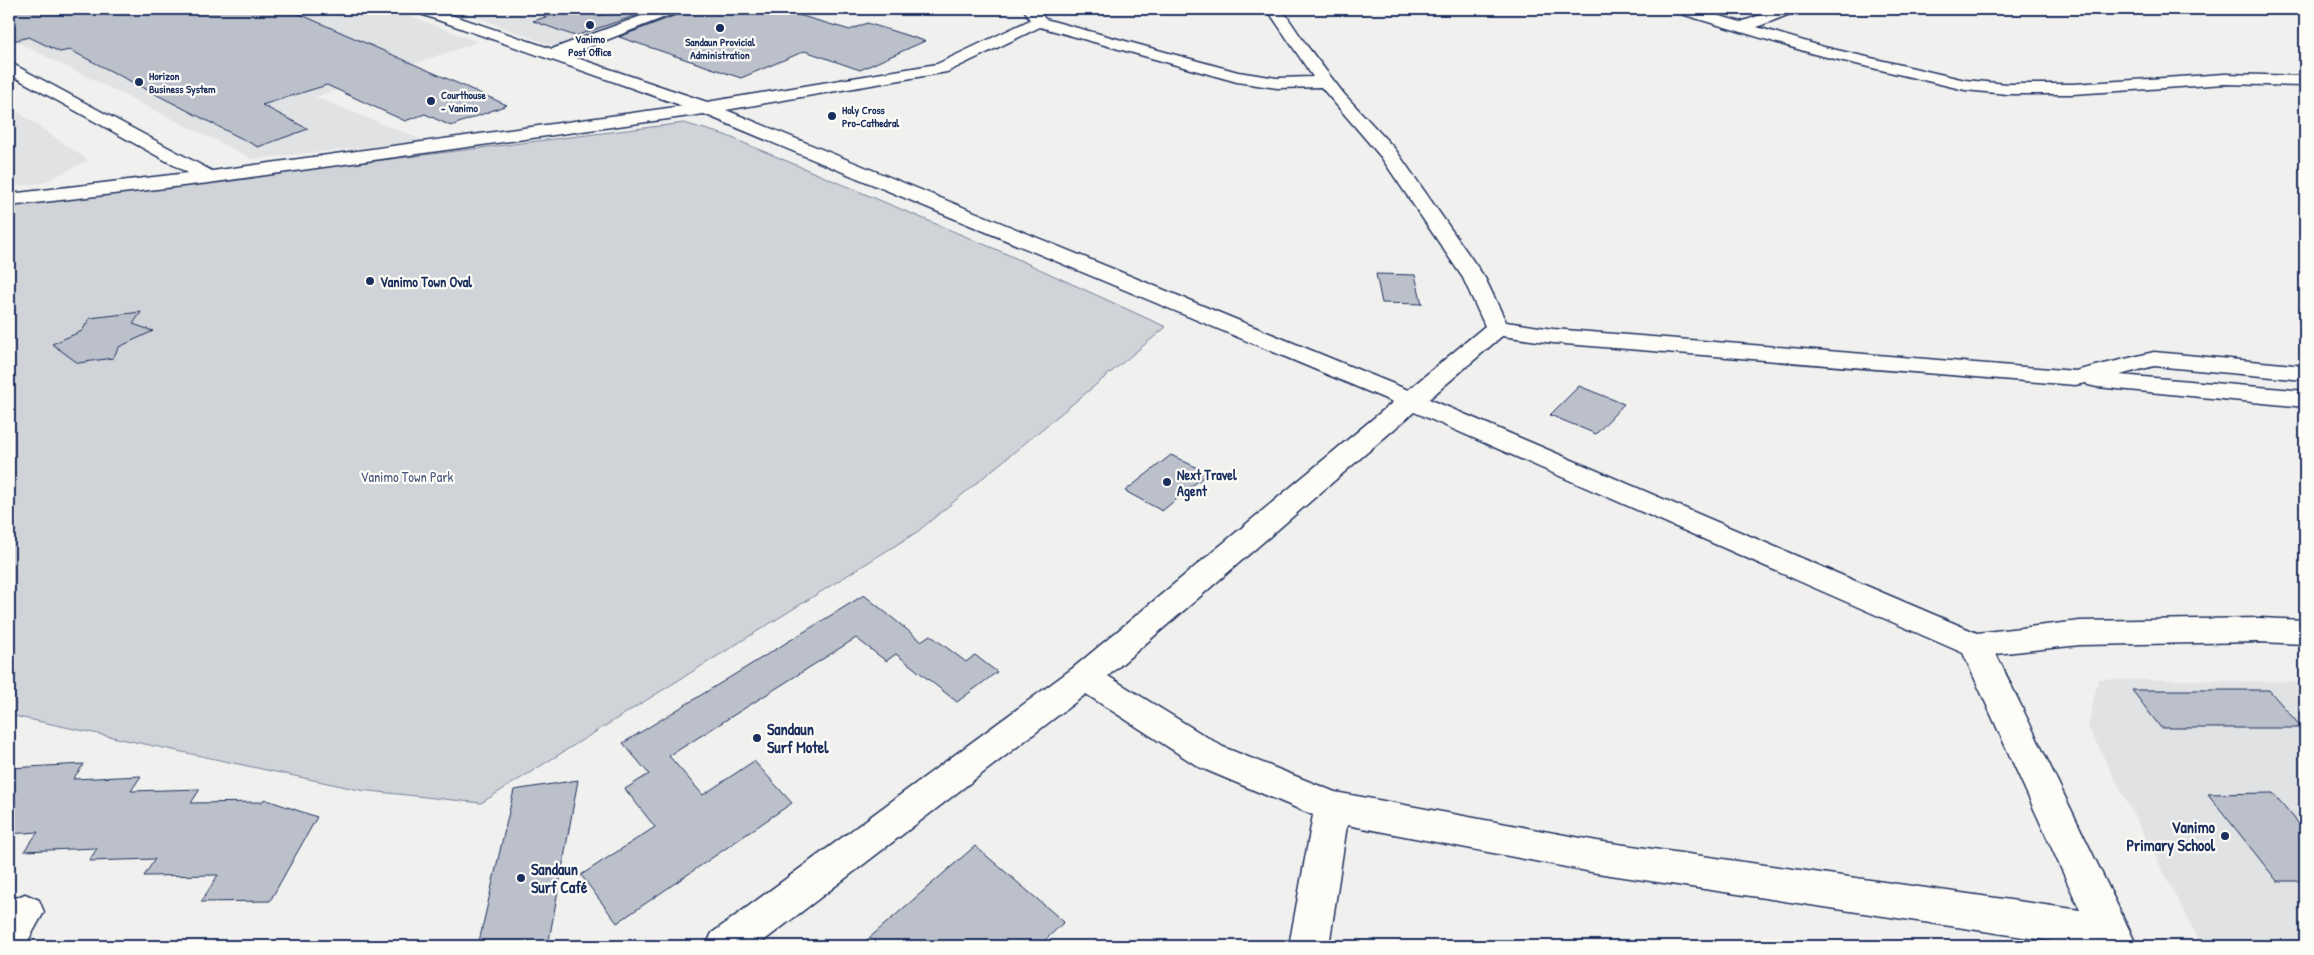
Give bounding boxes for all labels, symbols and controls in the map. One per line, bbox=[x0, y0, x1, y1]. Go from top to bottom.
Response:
marker: Vanimo Post Office bbox=[584, 19, 596, 31]
marker: Sandaun Provicial Administration bbox=[714, 22, 726, 34]
place label: Vanimo Post Office bbox=[568, 32, 612, 59]
place label: Sandaun Provicial Administration bbox=[685, 35, 756, 62]
place label: Horizon Business System bbox=[149, 69, 216, 97]
marker: Horizon Business System bbox=[133, 76, 145, 88]
place label: Courthouse - Vanimo bbox=[441, 88, 487, 115]
marker: Courthouse - Vanimo bbox=[425, 95, 437, 107]
place label: Holy Cross Pro-Cathedral bbox=[842, 103, 900, 130]
marker: Holy Cross Pro-Cathedral bbox=[826, 110, 838, 122]
place label: Vanimo Town Oval bbox=[380, 272, 472, 291]
marker: Vanimo Town Oval bbox=[364, 275, 376, 287]
place label: Next Travel Agent bbox=[1177, 465, 1237, 502]
park label: Vanimo Town Park bbox=[361, 467, 454, 486]
marker: Next Travel Agent bbox=[1161, 476, 1173, 488]
place label: Sandaun Surf Motel bbox=[767, 718, 829, 758]
marker: Sandaun Surf Motel bbox=[751, 732, 763, 744]
place label: Vanimo Primary School bbox=[2126, 816, 2216, 857]
marker: Vanimo Primary School bbox=[2219, 830, 2231, 842]
place label: Sandaun Surf Café bbox=[531, 858, 588, 898]
marker: Sandaun Surf Café bbox=[515, 872, 527, 884]

